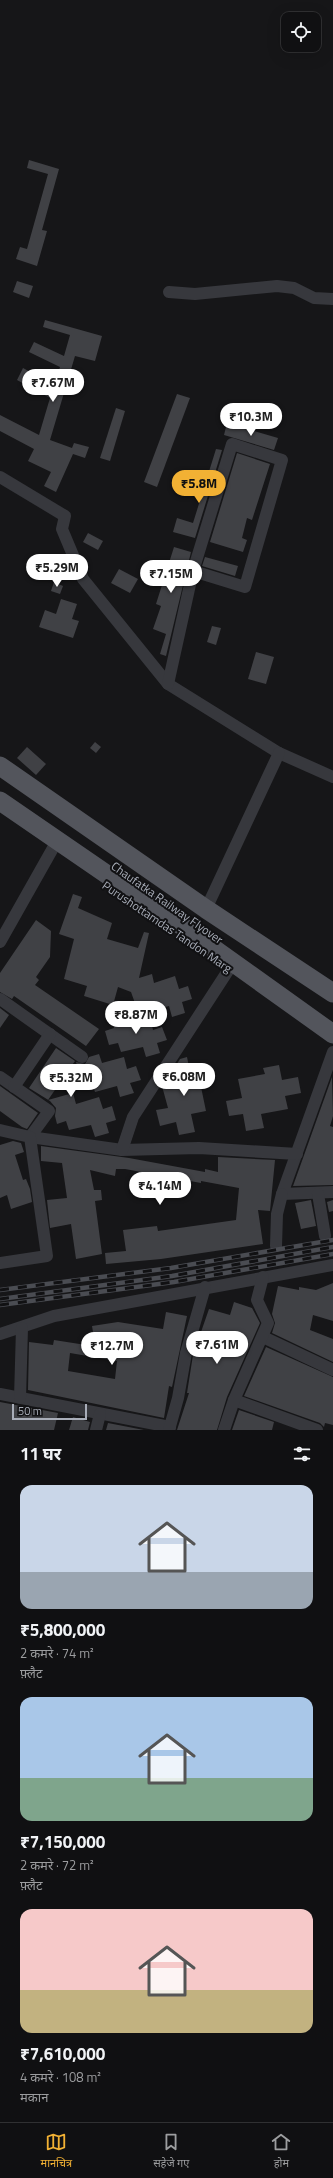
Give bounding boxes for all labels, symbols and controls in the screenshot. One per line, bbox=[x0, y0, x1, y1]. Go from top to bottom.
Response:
map controls bbox=[281, 12, 321, 52]
button: locate bbox=[281, 12, 321, 52]
pin: ₹7.67M bbox=[20, 369, 86, 403]
text: ₹7.67M bbox=[31, 372, 75, 392]
pin: ₹10.3M bbox=[218, 403, 284, 437]
text: ₹10.3M bbox=[229, 406, 273, 426]
pin: ₹5.8M bbox=[171, 470, 227, 504]
text: ₹5.8M bbox=[181, 473, 217, 493]
pin: ₹5.29M bbox=[24, 554, 90, 588]
text: ₹5.29M bbox=[35, 557, 79, 577]
pin: ₹7.15M bbox=[138, 560, 204, 594]
text: ₹7.15M bbox=[149, 563, 193, 583]
street label: Chaufatka Railway Flyover bbox=[107, 857, 227, 949]
street label: Purushottamdas Tandon Marg bbox=[98, 876, 236, 977]
pin: ₹8.87M bbox=[103, 1001, 169, 1035]
text: ₹8.87M bbox=[114, 1004, 158, 1024]
pin: ₹6.08M bbox=[151, 1063, 217, 1097]
pin: ₹5.32M bbox=[38, 1064, 104, 1098]
text: ₹6.08M bbox=[162, 1066, 206, 1086]
text: ₹5.32M bbox=[49, 1067, 93, 1087]
pin: ₹4.14M bbox=[127, 1172, 193, 1206]
text: ₹4.14M bbox=[138, 1175, 182, 1195]
pin: ₹7.61M bbox=[184, 1331, 250, 1365]
pin: ₹12.7M bbox=[79, 1332, 145, 1366]
text: ₹7.61M bbox=[195, 1334, 239, 1354]
text: ₹12.7M bbox=[90, 1335, 134, 1355]
scale bar bbox=[12, 1402, 87, 1421]
text: 50 m bbox=[18, 1403, 42, 1419]
text: 11 घर bbox=[20, 1441, 61, 1467]
icon: filters bbox=[291, 1443, 313, 1465]
icon: home bbox=[131, 1511, 203, 1583]
text: ₹5,800,000 bbox=[20, 1617, 105, 1643]
text: 2 कमरे · 74 m² bbox=[20, 1643, 94, 1663]
text: फ़्लैट bbox=[20, 1663, 43, 1683]
icon: home bbox=[131, 1723, 203, 1795]
text: ₹7,150,000 bbox=[20, 1829, 105, 1855]
text: 2 कमरे · 72 m² bbox=[20, 1855, 94, 1875]
text: फ़्लैट bbox=[20, 1875, 43, 1895]
icon: home bbox=[131, 1935, 203, 2007]
text: ₹7,610,000 bbox=[20, 2041, 105, 2067]
text: 4 कमरे · 108 m² bbox=[20, 2067, 101, 2087]
text: मकान bbox=[20, 2087, 48, 2107]
tab: मानचित्र bbox=[41, 2131, 72, 2171]
tab: सहेजे गए bbox=[153, 2131, 189, 2171]
tab: होम bbox=[270, 2131, 292, 2171]

